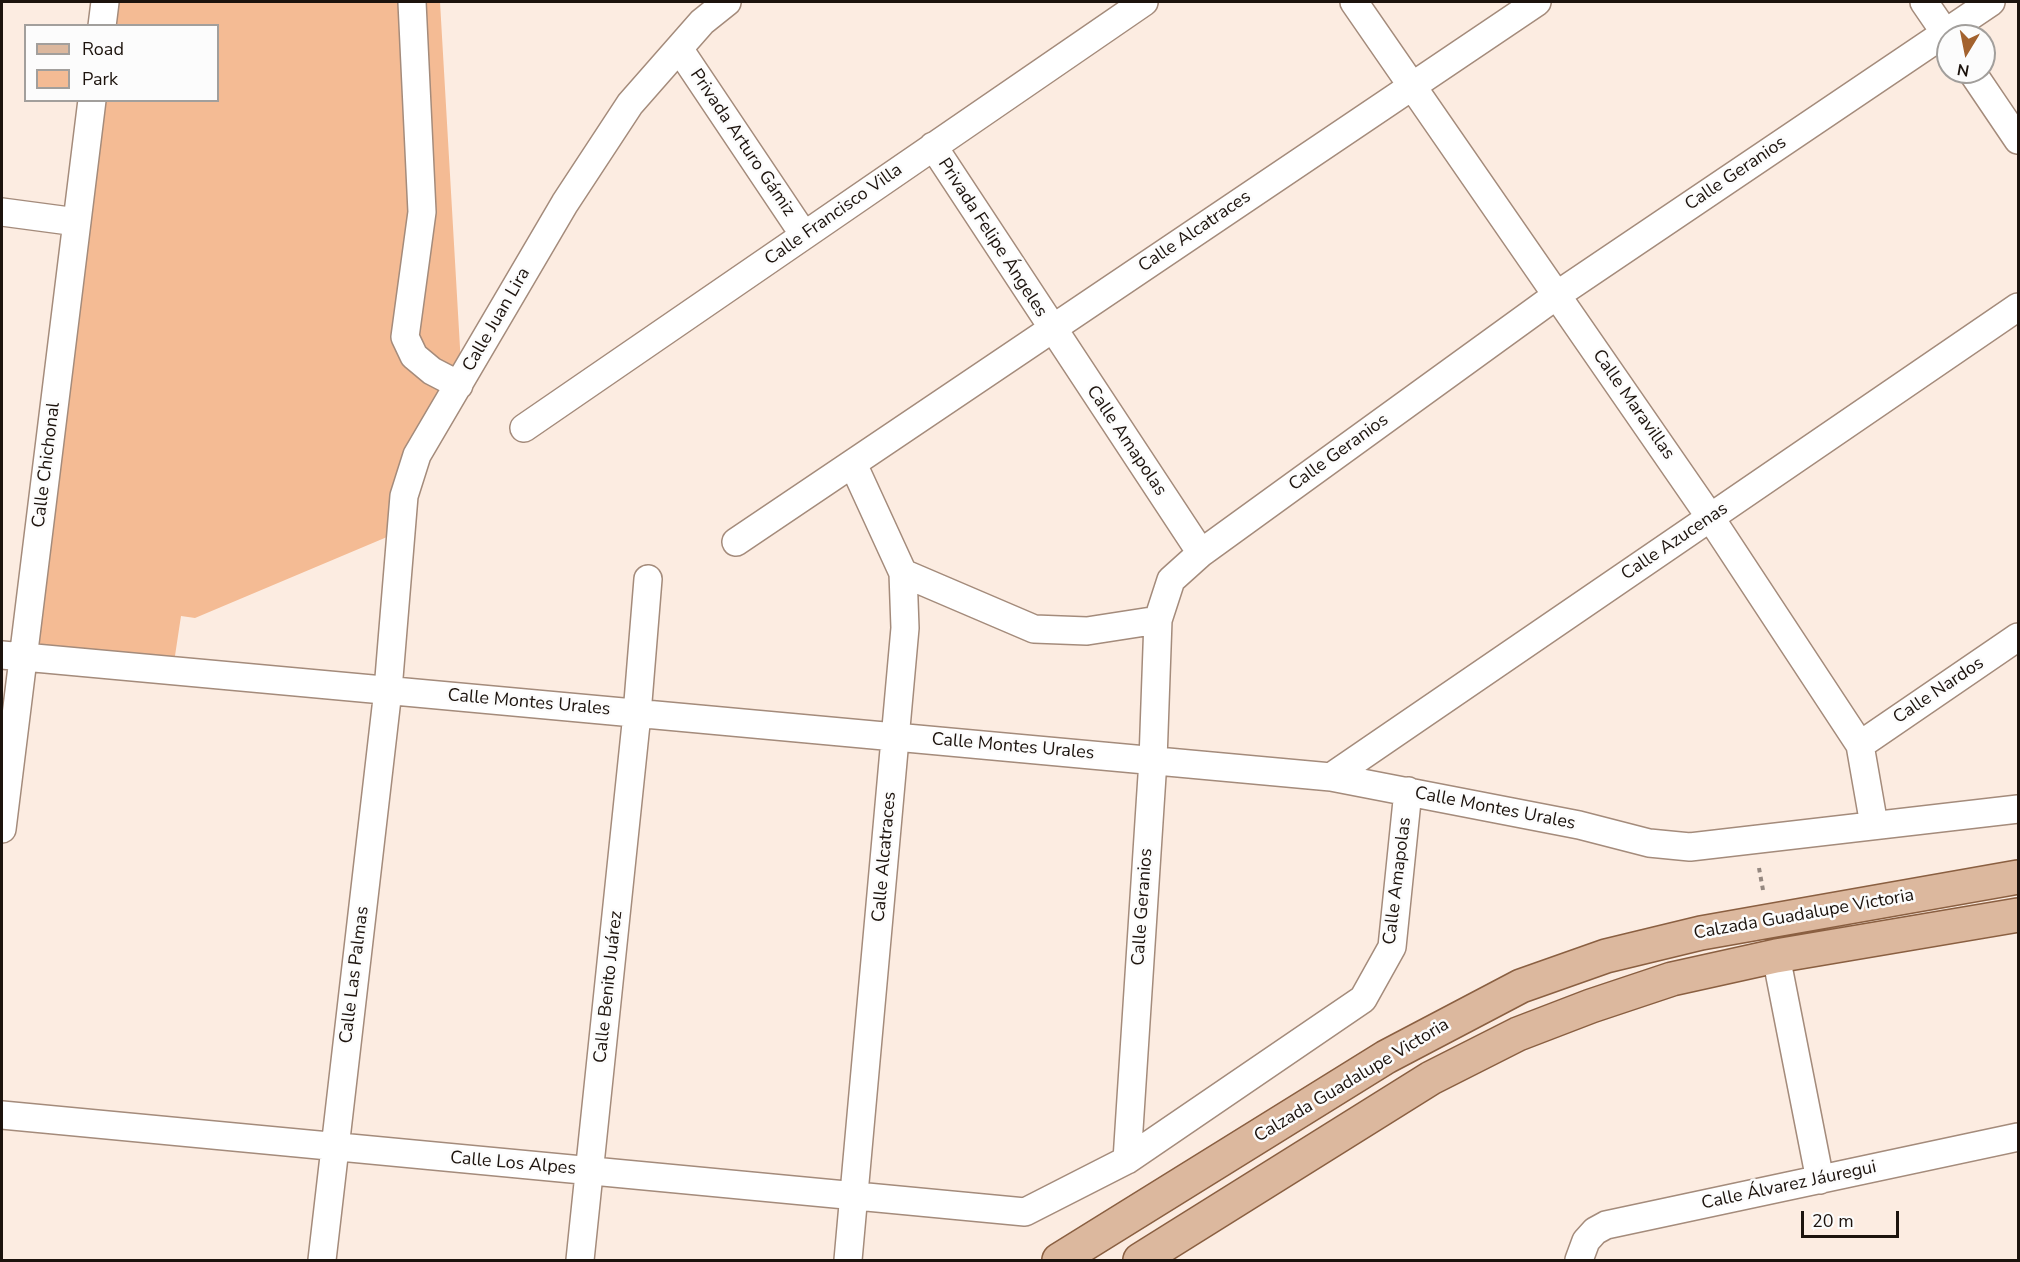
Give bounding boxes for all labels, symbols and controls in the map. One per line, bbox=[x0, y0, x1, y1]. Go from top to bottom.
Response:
legend bbox=[24, 24, 219, 102]
north arrow bbox=[1936, 24, 1996, 84]
text: Road bbox=[82, 37, 124, 61]
text: N bbox=[1955, 58, 1971, 82]
street label: Privada Arturo Gámiz bbox=[685, 65, 799, 221]
text: Park bbox=[82, 67, 118, 91]
street label: Calle Geranios bbox=[1681, 132, 1791, 216]
street label: Privada Felipe Ángeles bbox=[932, 154, 1052, 322]
street label: Calle Francisco Villa bbox=[761, 160, 907, 270]
street label: Calle Alcatraces bbox=[1135, 186, 1255, 278]
street label: Calle Juan Lira bbox=[459, 264, 535, 376]
street label: Calle Maravillas bbox=[1587, 346, 1679, 464]
street label: Calle Amapolas bbox=[1081, 382, 1171, 500]
street label: Calle Chichonal bbox=[29, 401, 65, 529]
street label: Calle Geranios bbox=[1285, 410, 1393, 496]
street label: Calle Azucenas bbox=[1618, 498, 1732, 586]
street label: Calle Nardos bbox=[1890, 653, 1988, 729]
street label: Calle Montes Urales bbox=[447, 685, 611, 721]
street label: Calle Montes Urales bbox=[931, 729, 1095, 765]
street label: Calle Montes Urales bbox=[1413, 783, 1577, 835]
street label: Calle Alcatraces bbox=[869, 791, 901, 923]
street label: Calle Amapolas bbox=[1379, 816, 1417, 946]
street label: Calle Geranios bbox=[1128, 848, 1158, 966]
street label: Calzada Guadalupe Victoria bbox=[1692, 885, 1916, 945]
street label: Calle Las Palmas bbox=[336, 905, 374, 1045]
street label: Calle Benito Juárez bbox=[590, 910, 628, 1064]
street label: Calzada Guadalupe Victoria bbox=[1251, 1014, 1453, 1148]
street label: Calle Los Alpes bbox=[449, 1148, 577, 1180]
street label: Calle Álvarez Jáuregui bbox=[1700, 1157, 1878, 1215]
scale bar bbox=[1804, 1199, 1902, 1237]
text: 20 m bbox=[1812, 1209, 1854, 1233]

